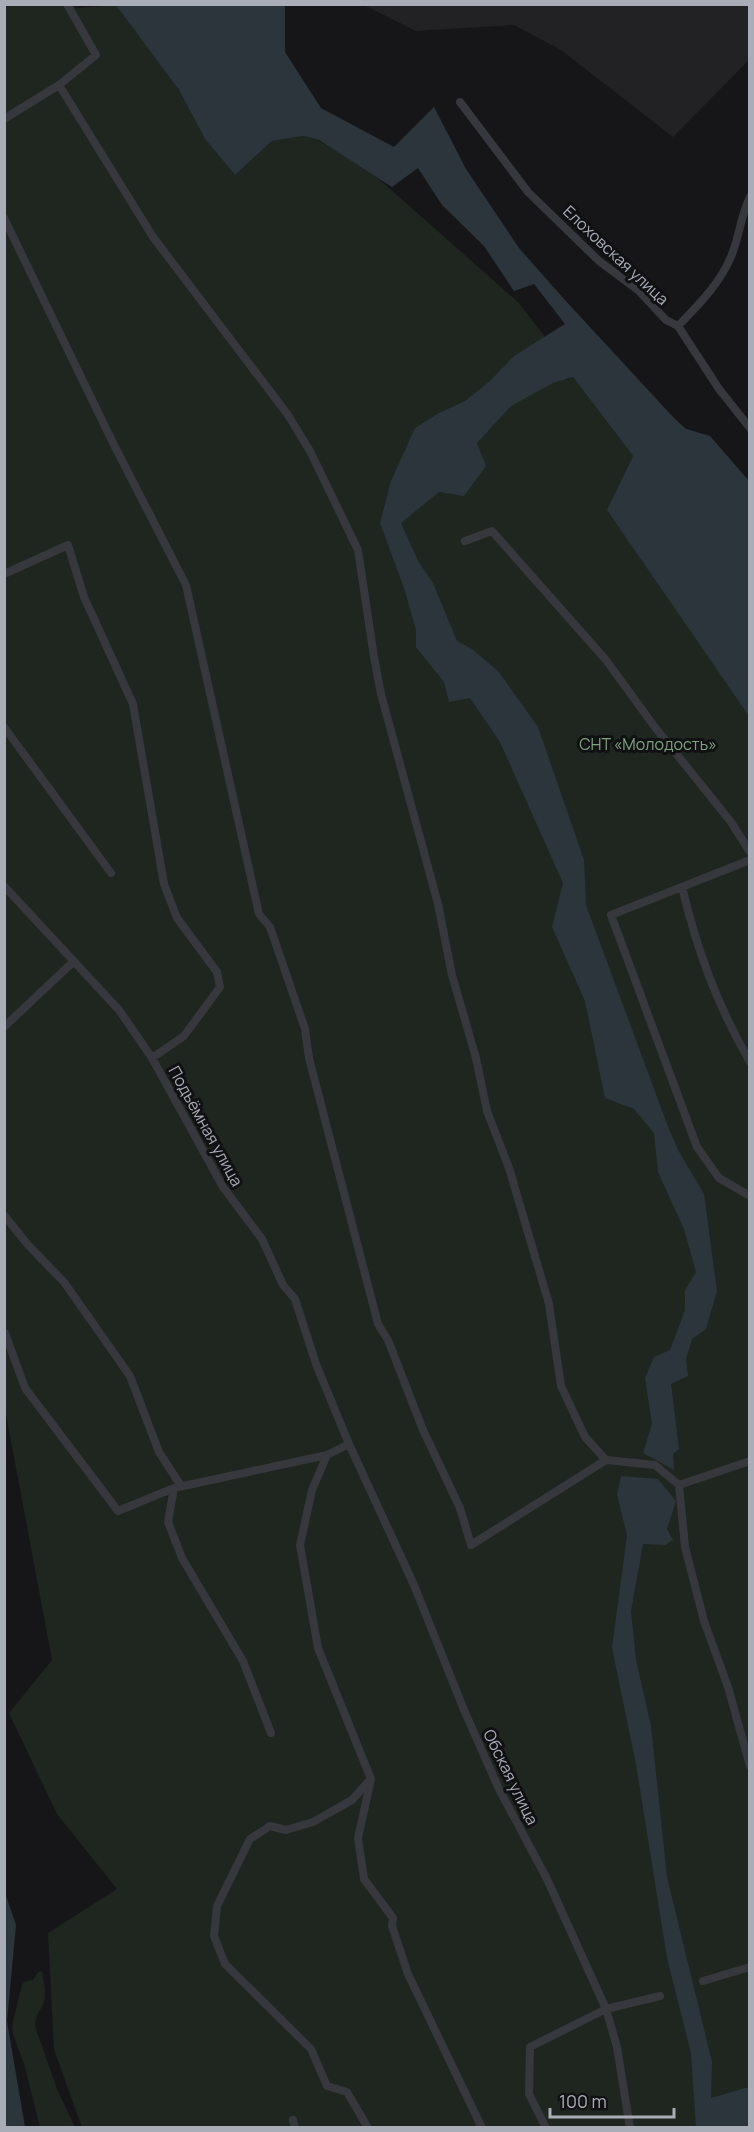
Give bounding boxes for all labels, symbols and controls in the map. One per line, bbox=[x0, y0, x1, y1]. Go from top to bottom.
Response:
street label: Елоховская улица bbox=[559, 200, 673, 310]
park label: СНТ «Молодость» bbox=[579, 733, 717, 755]
street label: Подъёмная улица bbox=[164, 1062, 248, 1190]
street label: Обская улица bbox=[478, 1726, 544, 1828]
scale bar bbox=[550, 2081, 674, 2119]
text: 100 m bbox=[559, 2089, 607, 2113]

